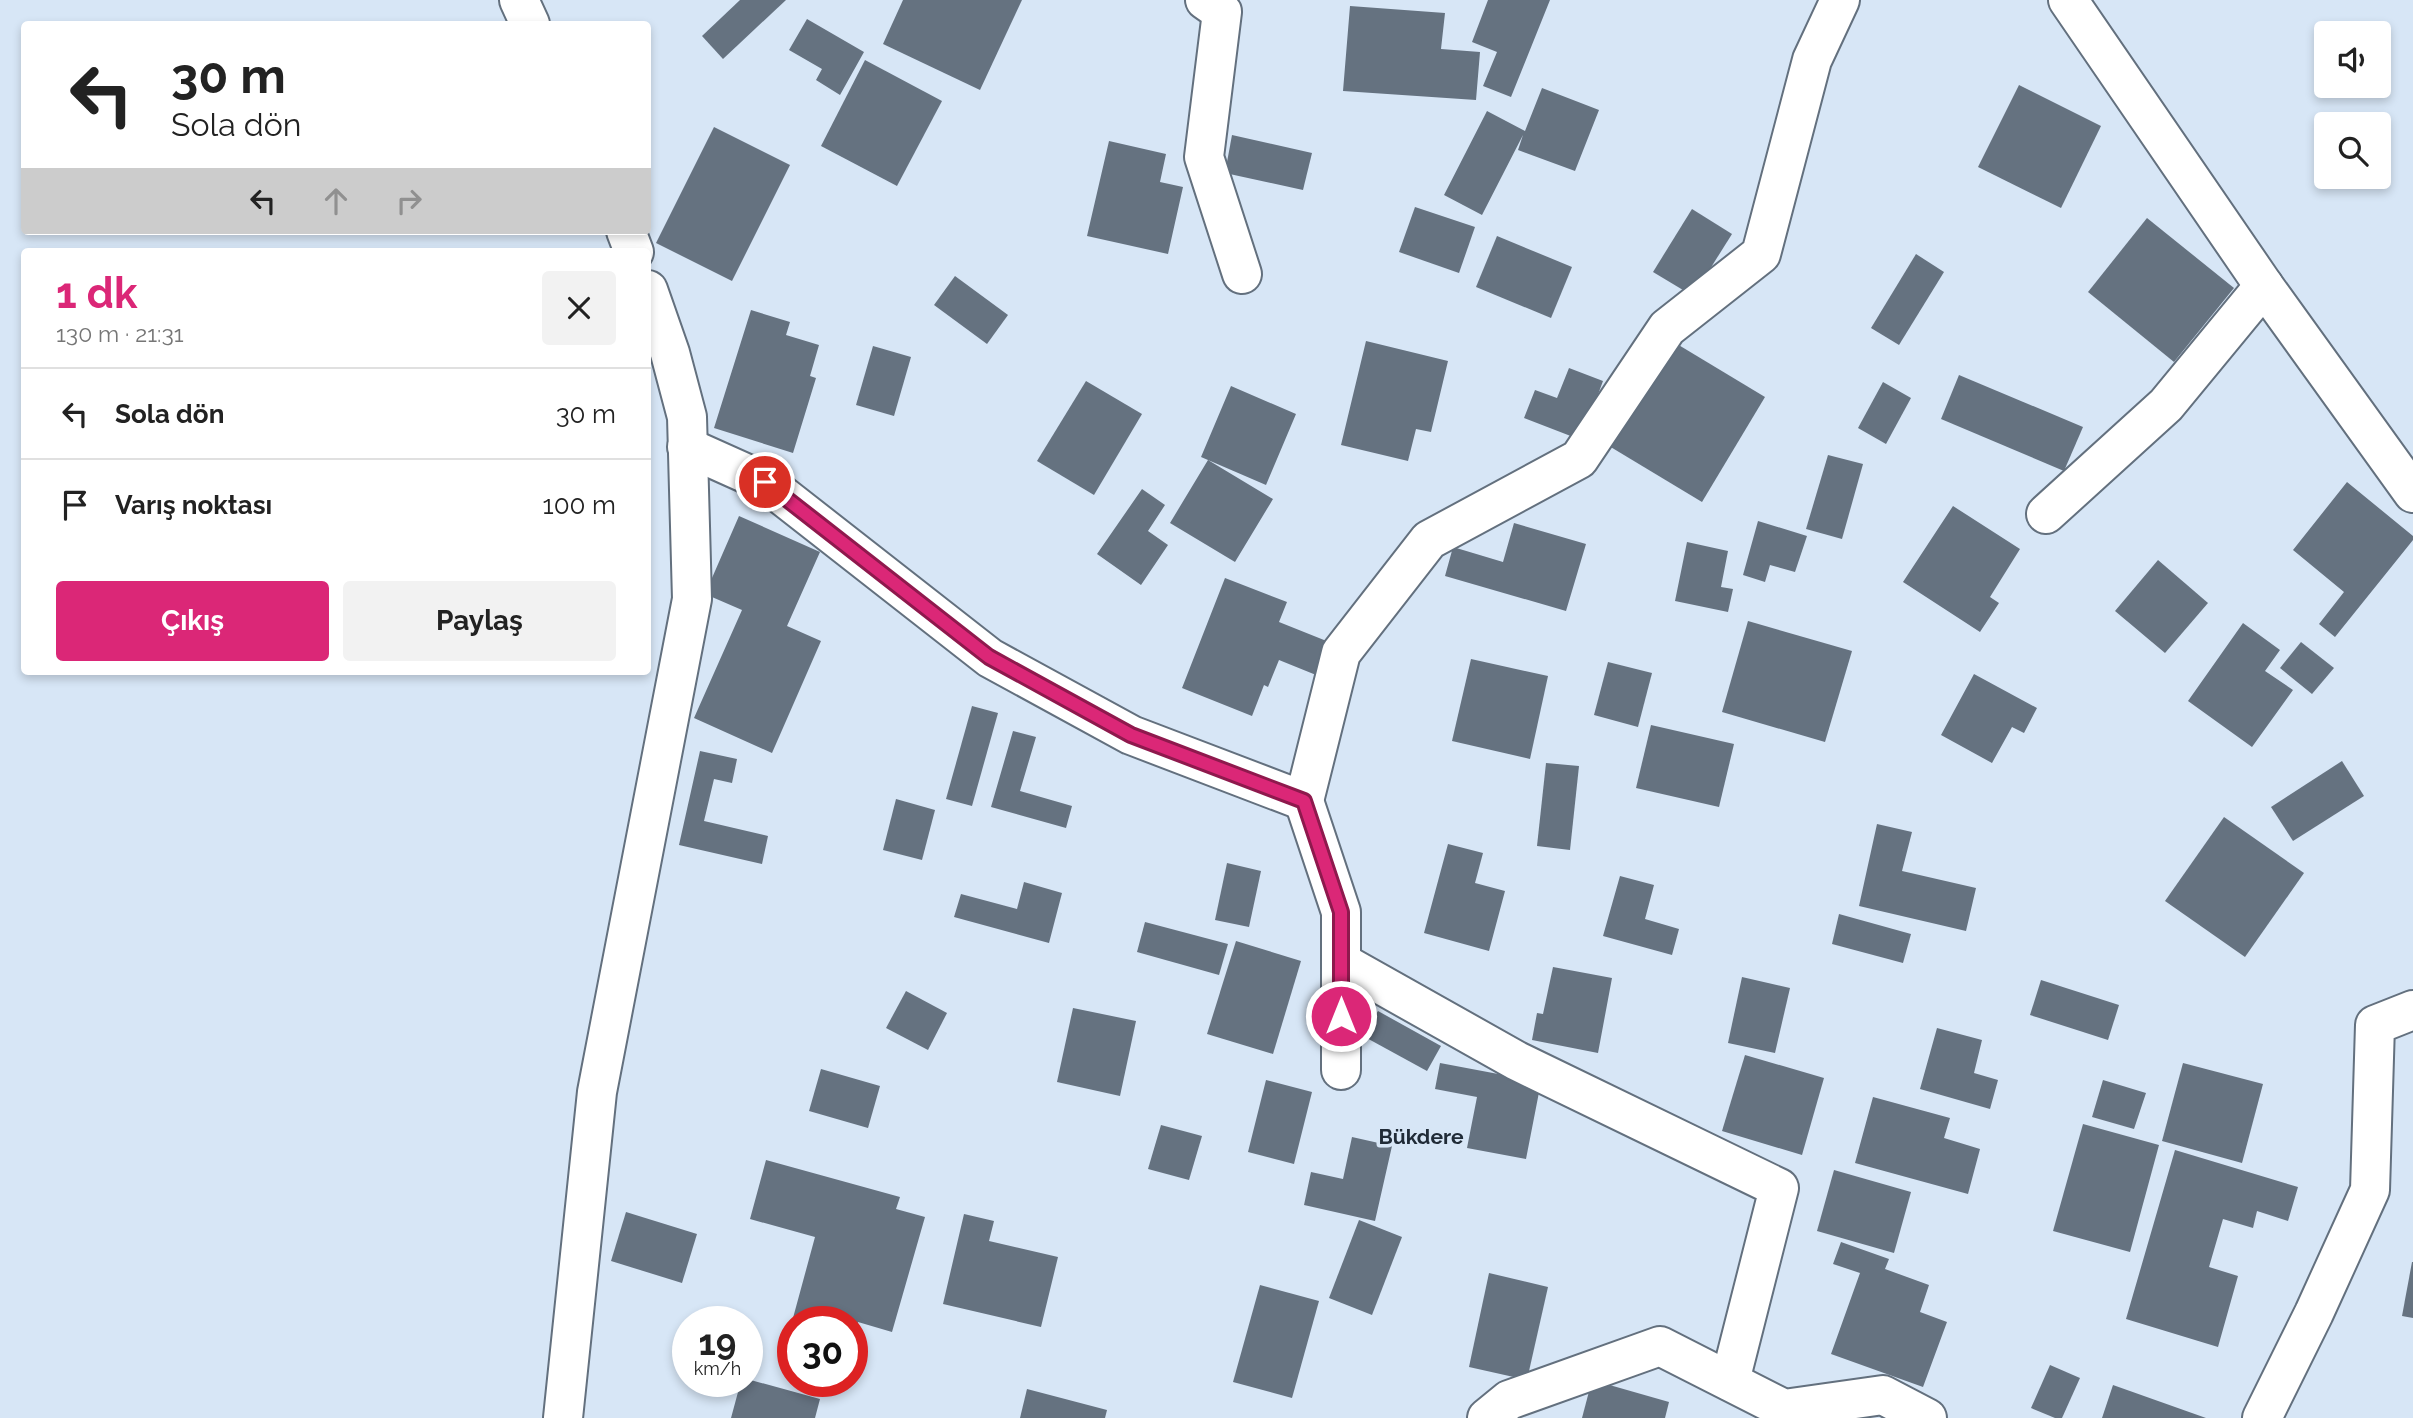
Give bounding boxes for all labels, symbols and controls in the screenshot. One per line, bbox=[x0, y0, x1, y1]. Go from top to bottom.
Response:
map controls bbox=[2314, 21, 2391, 189]
button: sound bbox=[2314, 21, 2391, 98]
text: 30 m bbox=[171, 47, 286, 104]
icon: left bbox=[56, 49, 147, 140]
text: Sola dön bbox=[171, 106, 301, 143]
button: search bbox=[2314, 112, 2391, 189]
icon: left bbox=[244, 182, 282, 220]
icon: ahead bbox=[317, 182, 355, 220]
icon: right bbox=[390, 182, 428, 220]
text: 1 dk bbox=[56, 269, 137, 318]
button: close bbox=[542, 271, 616, 345]
text: 130 m · 21:31 bbox=[56, 320, 184, 347]
icon: left bbox=[56, 395, 94, 433]
text: Sola dön bbox=[115, 399, 224, 429]
text: 30 m bbox=[556, 399, 616, 429]
pin bbox=[735, 452, 795, 512]
icon: arrive bbox=[746, 463, 784, 501]
icon: arrive bbox=[56, 486, 94, 524]
text: Varış noktası bbox=[115, 490, 272, 520]
text: 100 m bbox=[543, 490, 616, 520]
button: Çıkış bbox=[56, 581, 329, 661]
button: Paylaş bbox=[343, 581, 616, 661]
position arrow bbox=[1304, 979, 1378, 1053]
district label: Bükdere bbox=[1378, 1124, 1464, 1149]
speed limit sign: 30 bbox=[777, 1306, 868, 1397]
text: 19 bbox=[699, 1322, 736, 1363]
text: km/h bbox=[694, 1358, 741, 1379]

